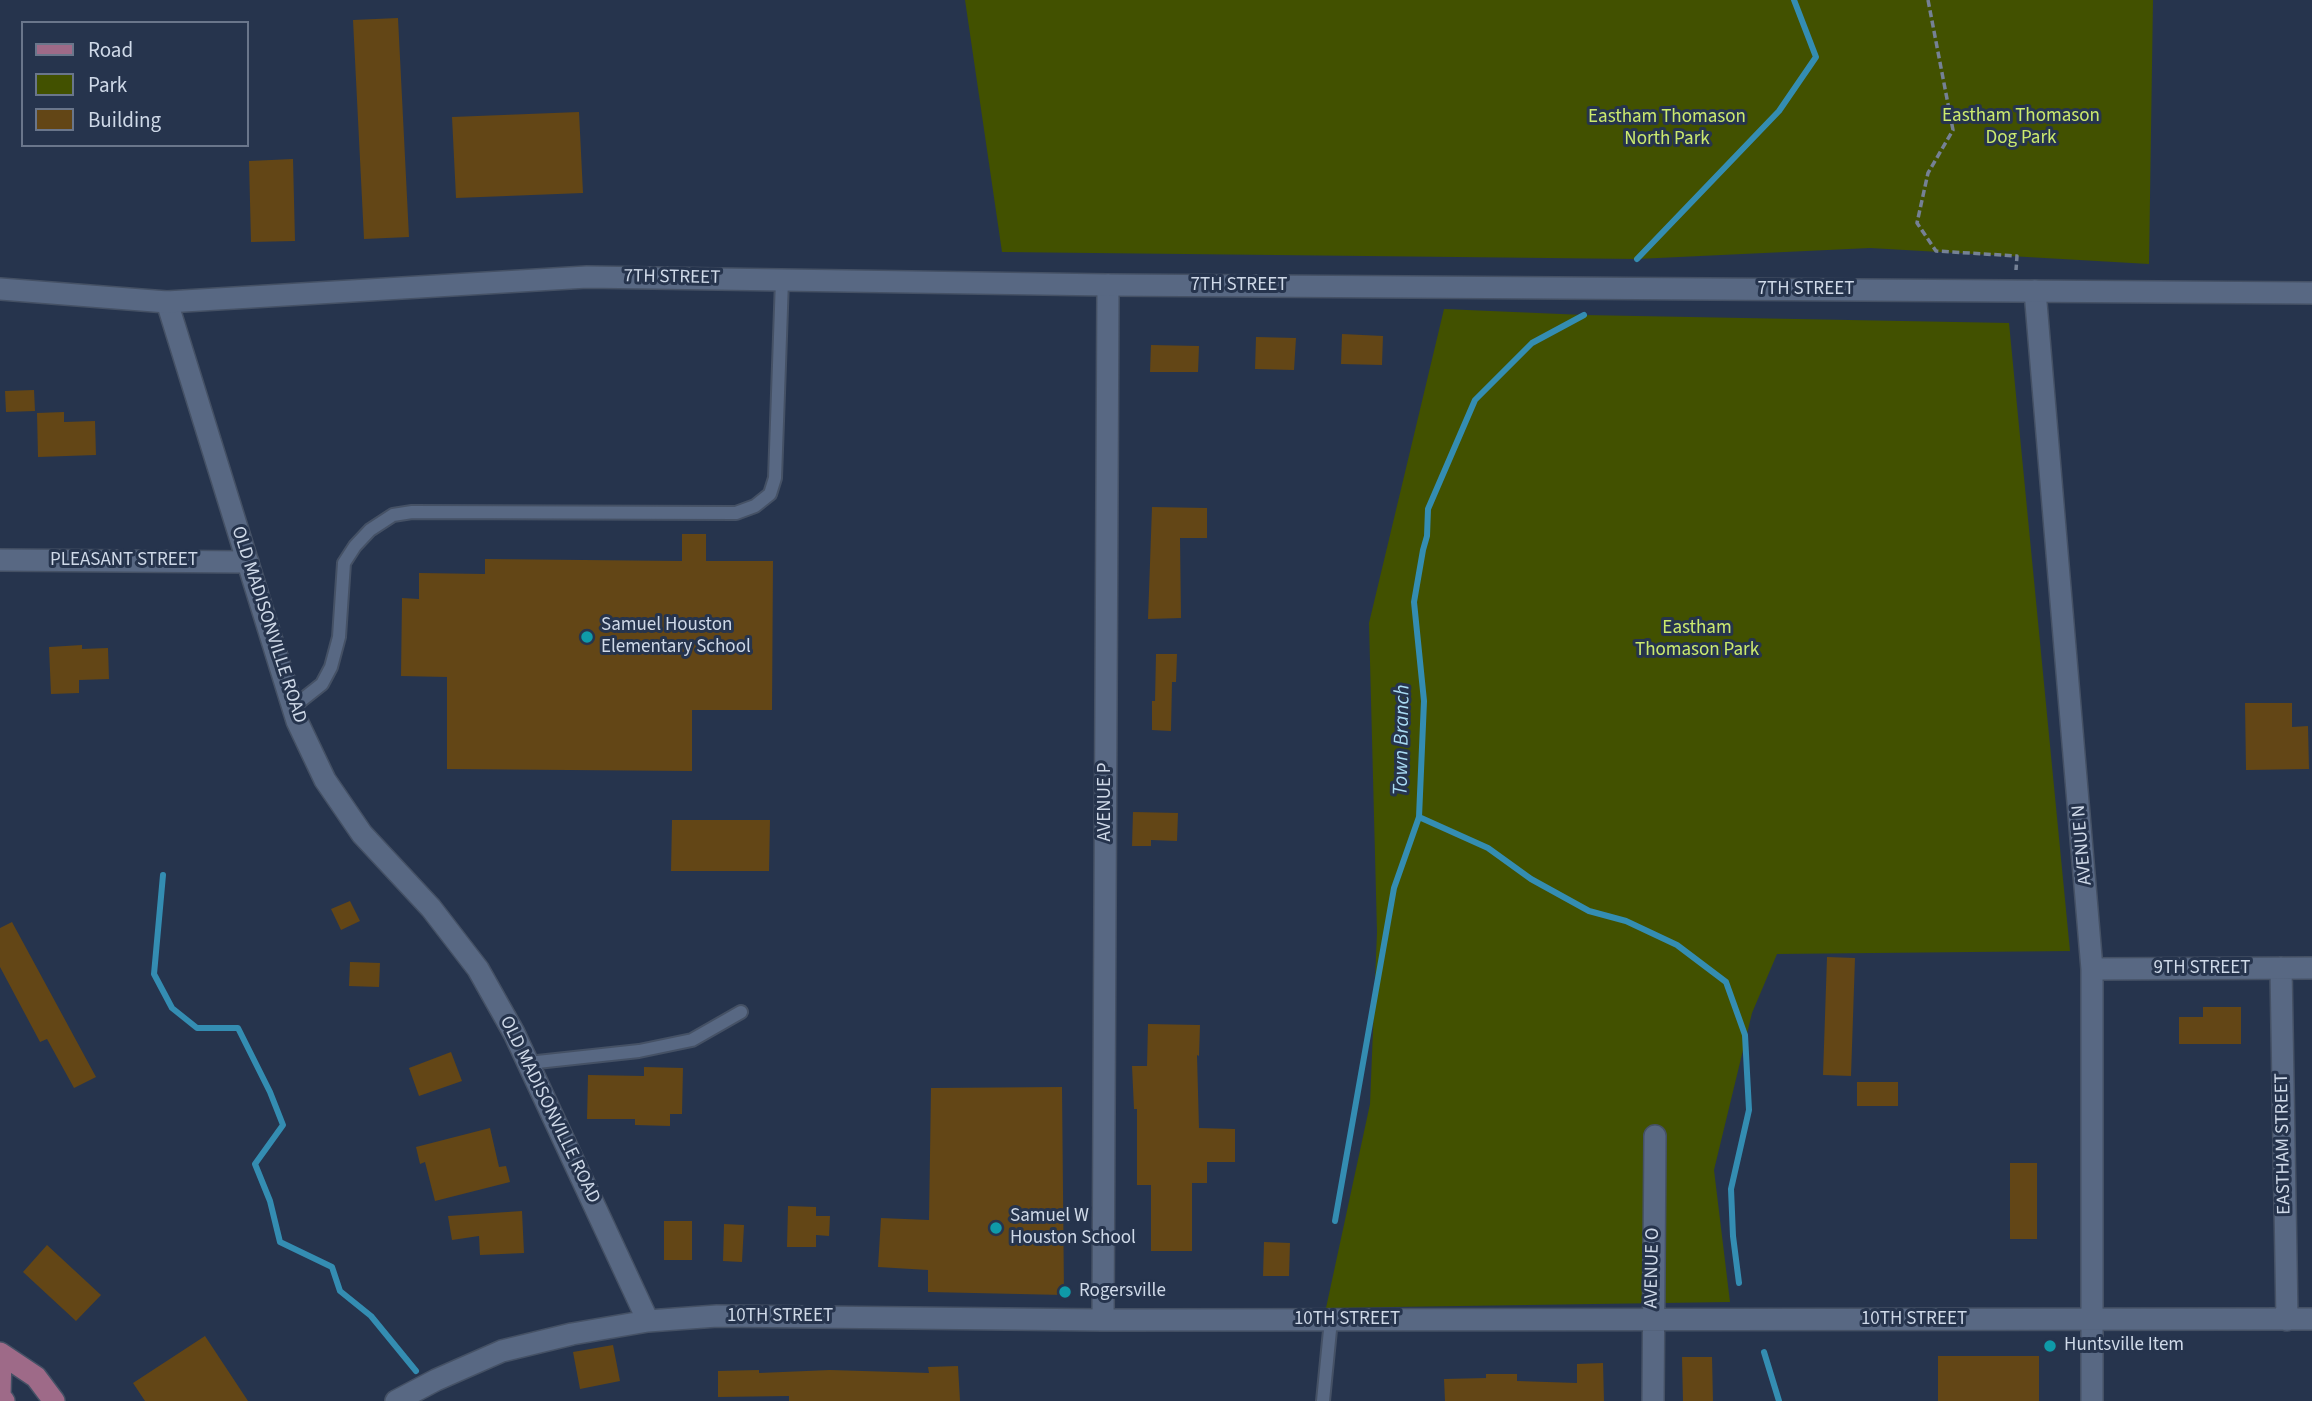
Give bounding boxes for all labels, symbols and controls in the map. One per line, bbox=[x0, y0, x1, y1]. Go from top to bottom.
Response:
legend bbox=[21, 21, 248, 147]
text: Road bbox=[88, 35, 133, 65]
text: Park bbox=[88, 70, 127, 100]
text: Building bbox=[88, 105, 161, 135]
park label: Eastham Thomason Dog Park bbox=[1942, 106, 2100, 150]
park label: Eastham Thomason North Park bbox=[1588, 107, 1746, 151]
street label: 7TH STREET bbox=[623, 266, 721, 290]
street label: 7TH STREET bbox=[1191, 275, 1287, 297]
street label: 7TH STREET bbox=[1758, 279, 1854, 301]
street label: OLD MADISONVILLE ROAD bbox=[225, 524, 311, 726]
street label: PLEASANT STREET bbox=[50, 550, 198, 572]
place label: Samuel Houston Elementary School bbox=[601, 615, 751, 659]
park label: Eastham Thomason Park bbox=[1635, 618, 1759, 662]
marker: Samuel Houston Elementary School bbox=[579, 629, 595, 645]
water label: Town Branch bbox=[1389, 684, 1417, 796]
street label: AVENUE P bbox=[1095, 763, 1117, 841]
street label: AVENUE N bbox=[2068, 804, 2098, 886]
street label: 9TH STREET bbox=[2154, 958, 2250, 980]
street label: OLD MADISONVILLE ROAD bbox=[494, 1013, 604, 1207]
street label: EASTHAM STREET bbox=[2271, 1073, 2297, 1215]
place label: Samuel W Houston School bbox=[1010, 1206, 1136, 1250]
marker: Samuel W Houston School bbox=[988, 1220, 1004, 1236]
street label: AVENUE O bbox=[1641, 1227, 1665, 1309]
place label: Rogersville bbox=[1079, 1281, 1166, 1303]
marker: Rogersville bbox=[1057, 1284, 1073, 1300]
street label: 10TH STREET bbox=[727, 1306, 833, 1328]
street label: 10TH STREET bbox=[1294, 1309, 1400, 1331]
street label: 10TH STREET bbox=[1861, 1309, 1967, 1331]
place label: Huntsville Item bbox=[2064, 1335, 2184, 1357]
marker: Huntsville Item bbox=[2042, 1338, 2058, 1354]

